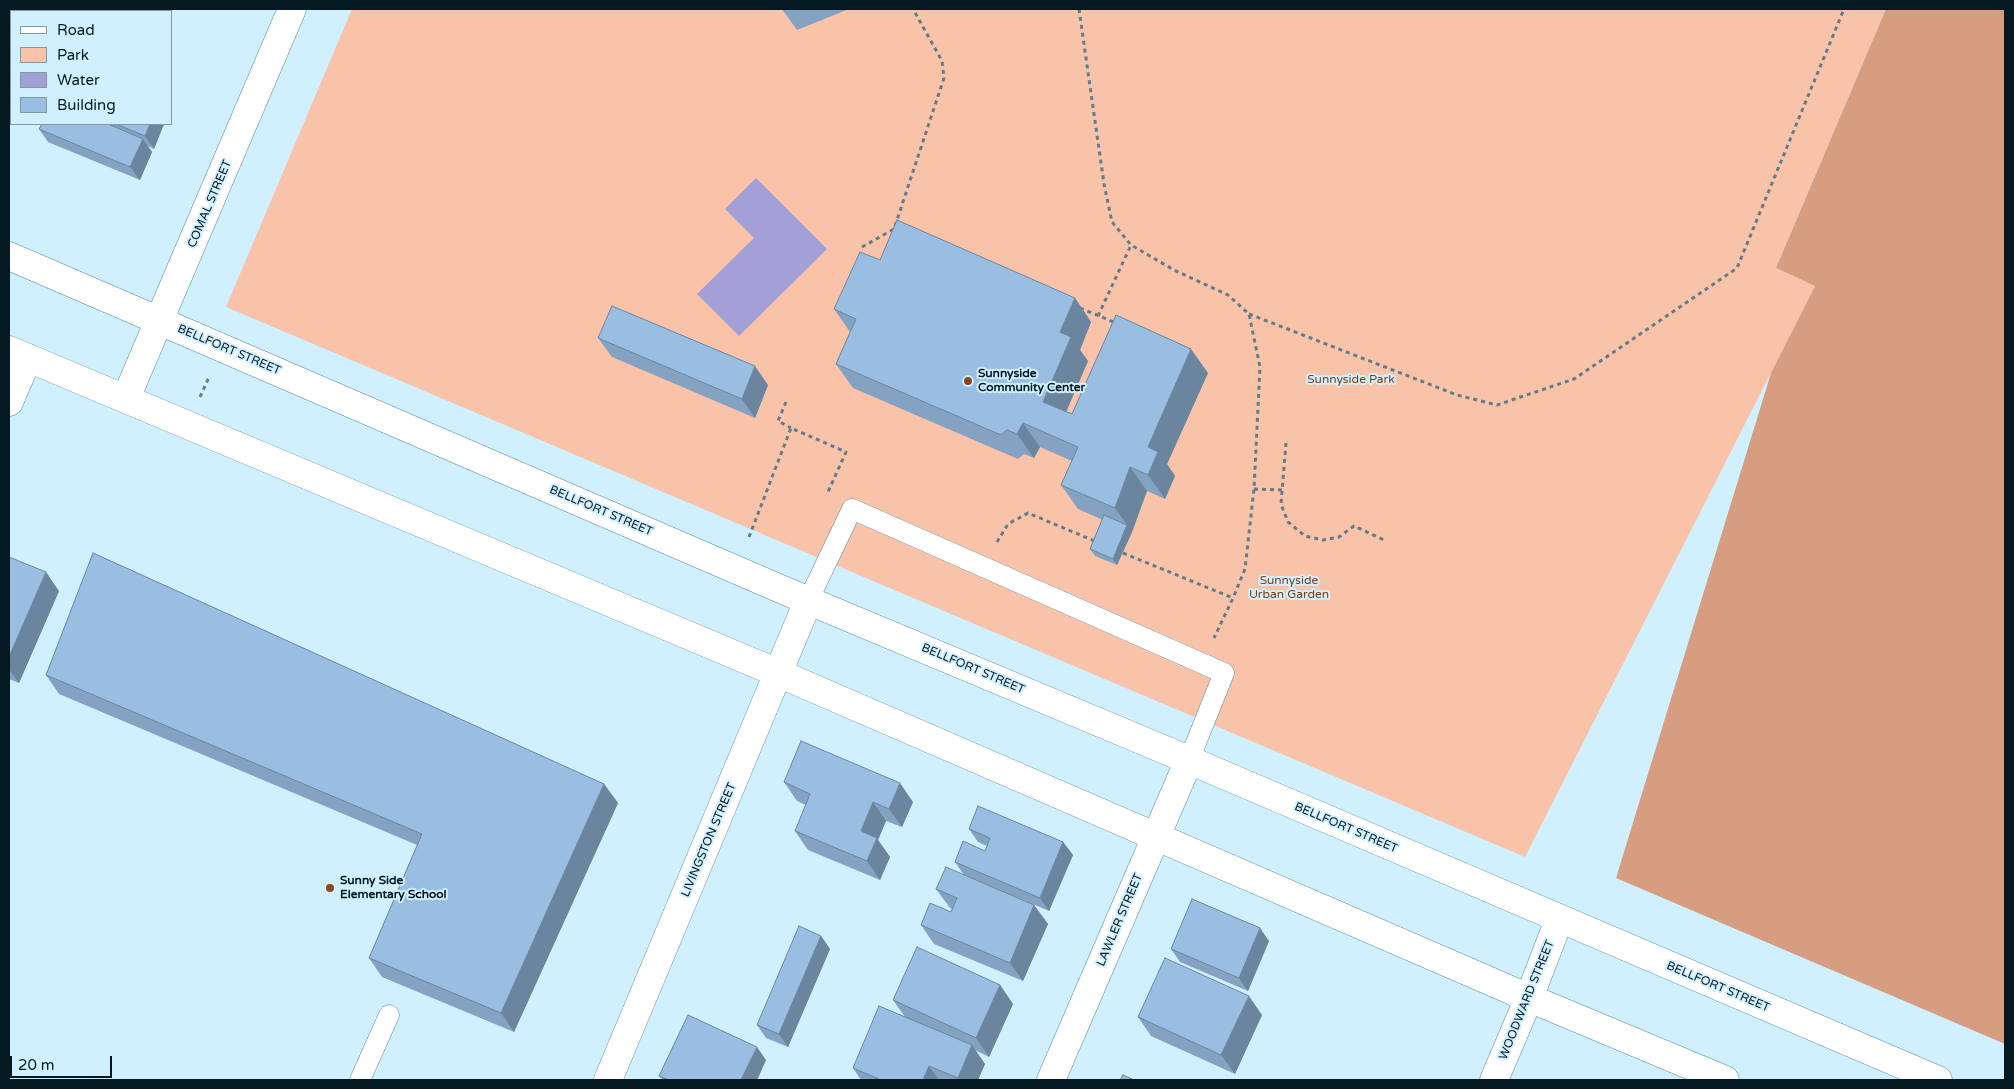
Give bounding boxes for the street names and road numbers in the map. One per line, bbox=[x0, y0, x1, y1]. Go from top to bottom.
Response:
street label: COMAL STREET bbox=[185, 158, 235, 250]
street label: BELLFORT STREET bbox=[175, 322, 283, 378]
street label: BELLFORT STREET bbox=[547, 483, 655, 539]
street label: BELLFORT STREET bbox=[919, 641, 1027, 697]
street label: LIVINGSTON STREET bbox=[678, 781, 740, 899]
street label: BELLFORT STREET bbox=[1292, 800, 1400, 856]
street label: LAWLER STREET bbox=[1094, 871, 1146, 969]
street label: WOODWARD STREET bbox=[1496, 938, 1558, 1062]
street label: BELLFORT STREET bbox=[1664, 959, 1772, 1015]

